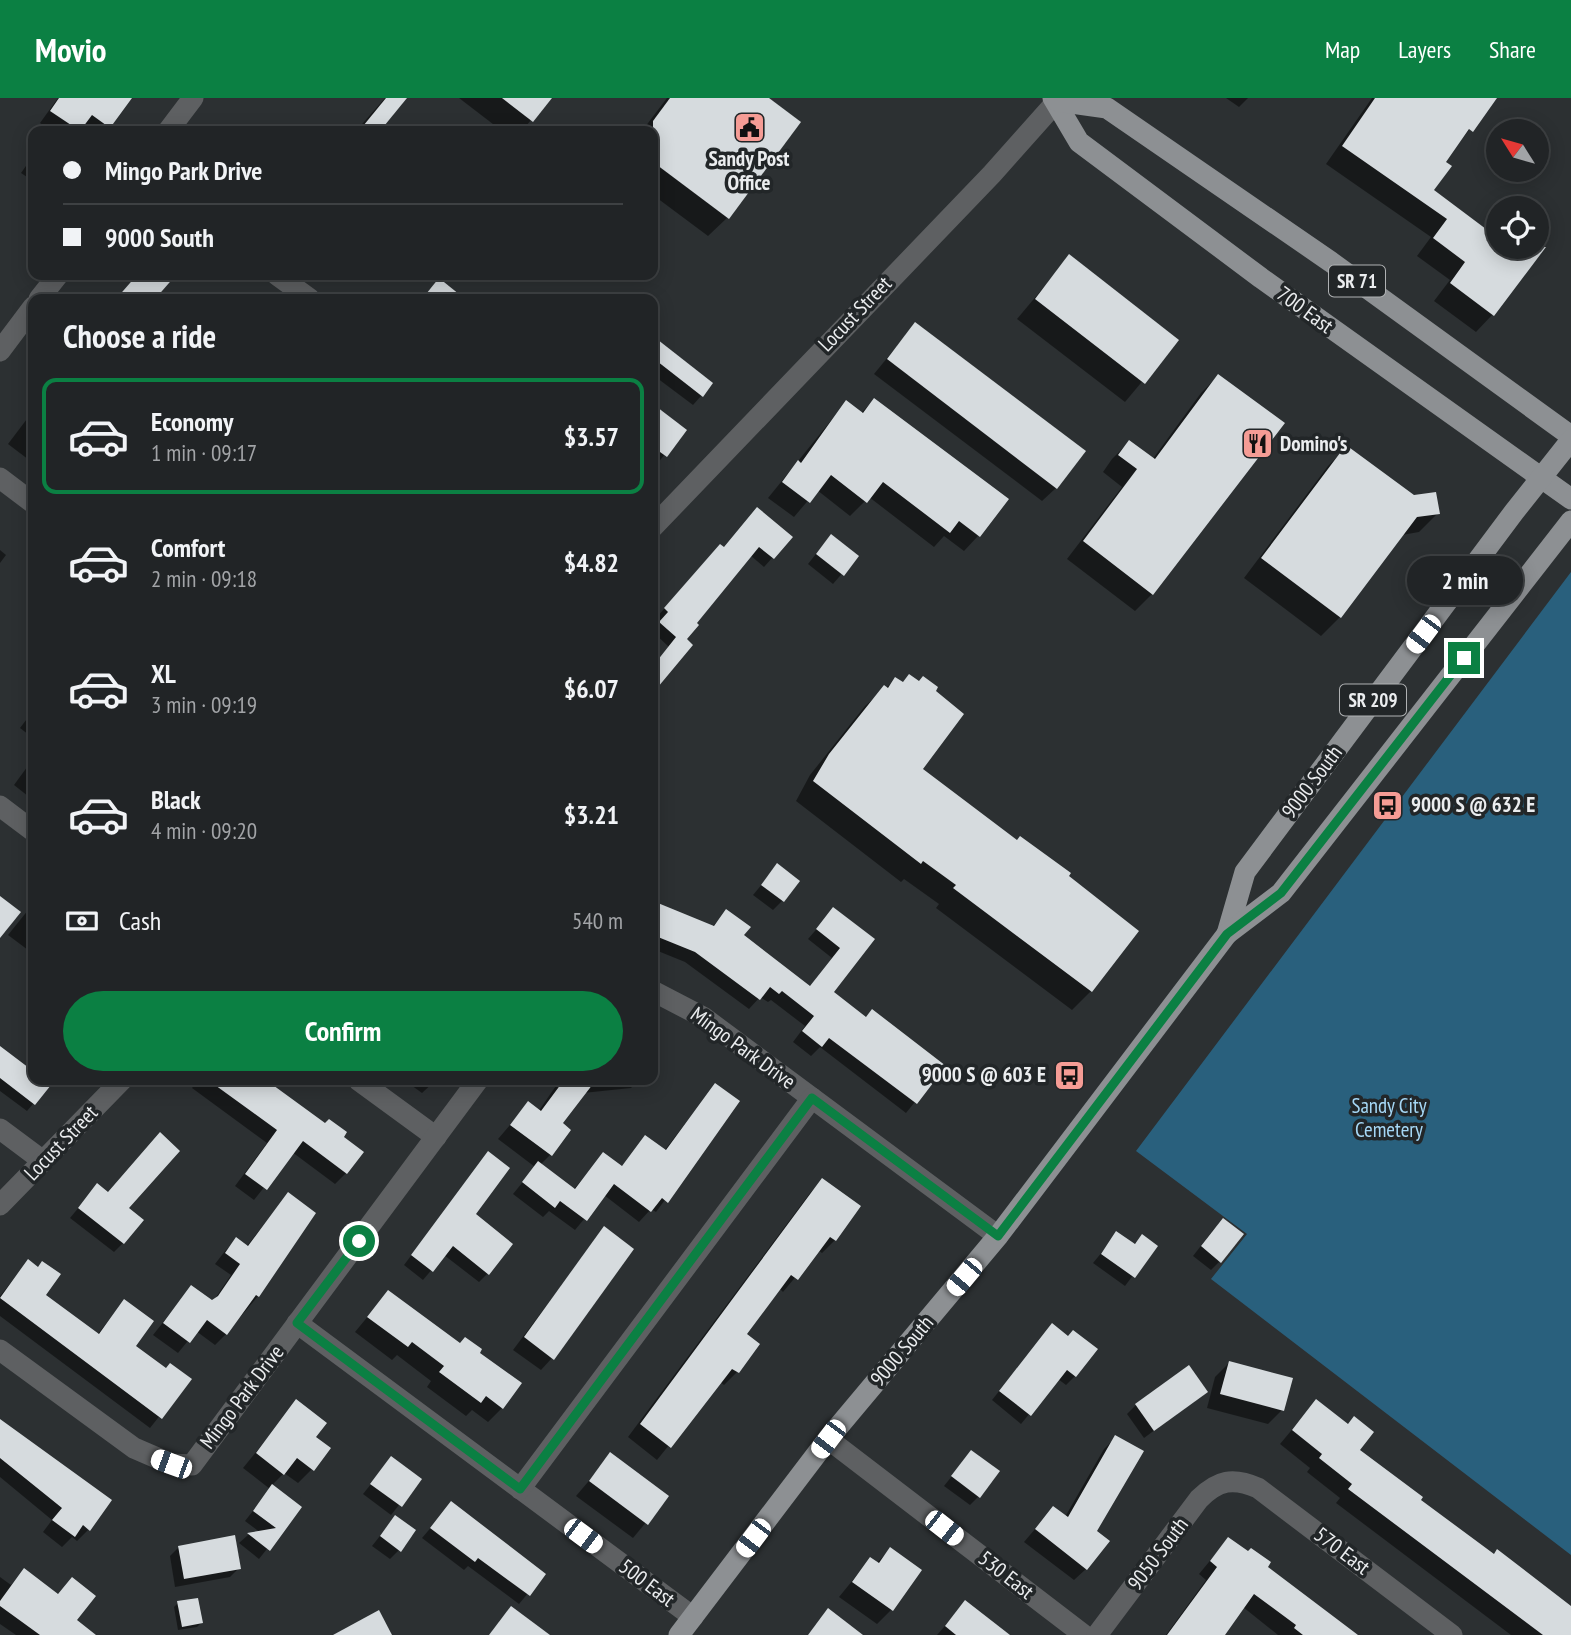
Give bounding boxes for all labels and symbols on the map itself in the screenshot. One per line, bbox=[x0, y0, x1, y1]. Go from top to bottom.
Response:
public building icon: Sandy Post Office bbox=[732, 110, 766, 144]
north arrow bbox=[1486, 119, 1549, 182]
place label: Sandy Post Office bbox=[709, 145, 789, 196]
road number: SR 71 bbox=[1329, 266, 1385, 296]
street label: Locust Street bbox=[812, 270, 897, 357]
street label: 700 East bbox=[1272, 280, 1339, 339]
restaurant icon: Domino's bbox=[1240, 427, 1274, 461]
place label: Domino's bbox=[1280, 430, 1347, 457]
callout: 2 min bbox=[1406, 556, 1522, 606]
car bbox=[1402, 611, 1445, 657]
route end bbox=[1448, 642, 1480, 674]
road number: SR 209 bbox=[1340, 684, 1406, 716]
street label: 9000 South bbox=[1275, 740, 1348, 824]
bus stop icon: 9000 S @ 632 E bbox=[1371, 788, 1405, 822]
place label: 9000 S @ 632 E bbox=[1411, 791, 1535, 818]
street label: Mingo Park Drive bbox=[686, 1001, 801, 1095]
bus stop icon: 9000 S @ 603 E bbox=[1052, 1058, 1086, 1092]
place label: 9000 S @ 603 E bbox=[922, 1061, 1046, 1088]
park label: Sandy City Cemetery bbox=[1351, 1092, 1427, 1143]
street label: Locust Street bbox=[18, 1099, 103, 1186]
route start bbox=[343, 1225, 375, 1257]
car bbox=[943, 1254, 986, 1300]
street label: 9000 South bbox=[864, 1310, 939, 1392]
street label: Mingo Park Drive bbox=[194, 1339, 289, 1454]
car bbox=[807, 1416, 850, 1462]
car bbox=[148, 1447, 195, 1481]
car bbox=[921, 1507, 968, 1549]
street label: 9050 South bbox=[1121, 1512, 1194, 1596]
car bbox=[560, 1515, 607, 1557]
car bbox=[732, 1515, 775, 1561]
street label: 570 East bbox=[1309, 1521, 1376, 1580]
street label: 530 East bbox=[973, 1545, 1040, 1605]
street label: 500 East bbox=[614, 1553, 681, 1612]

